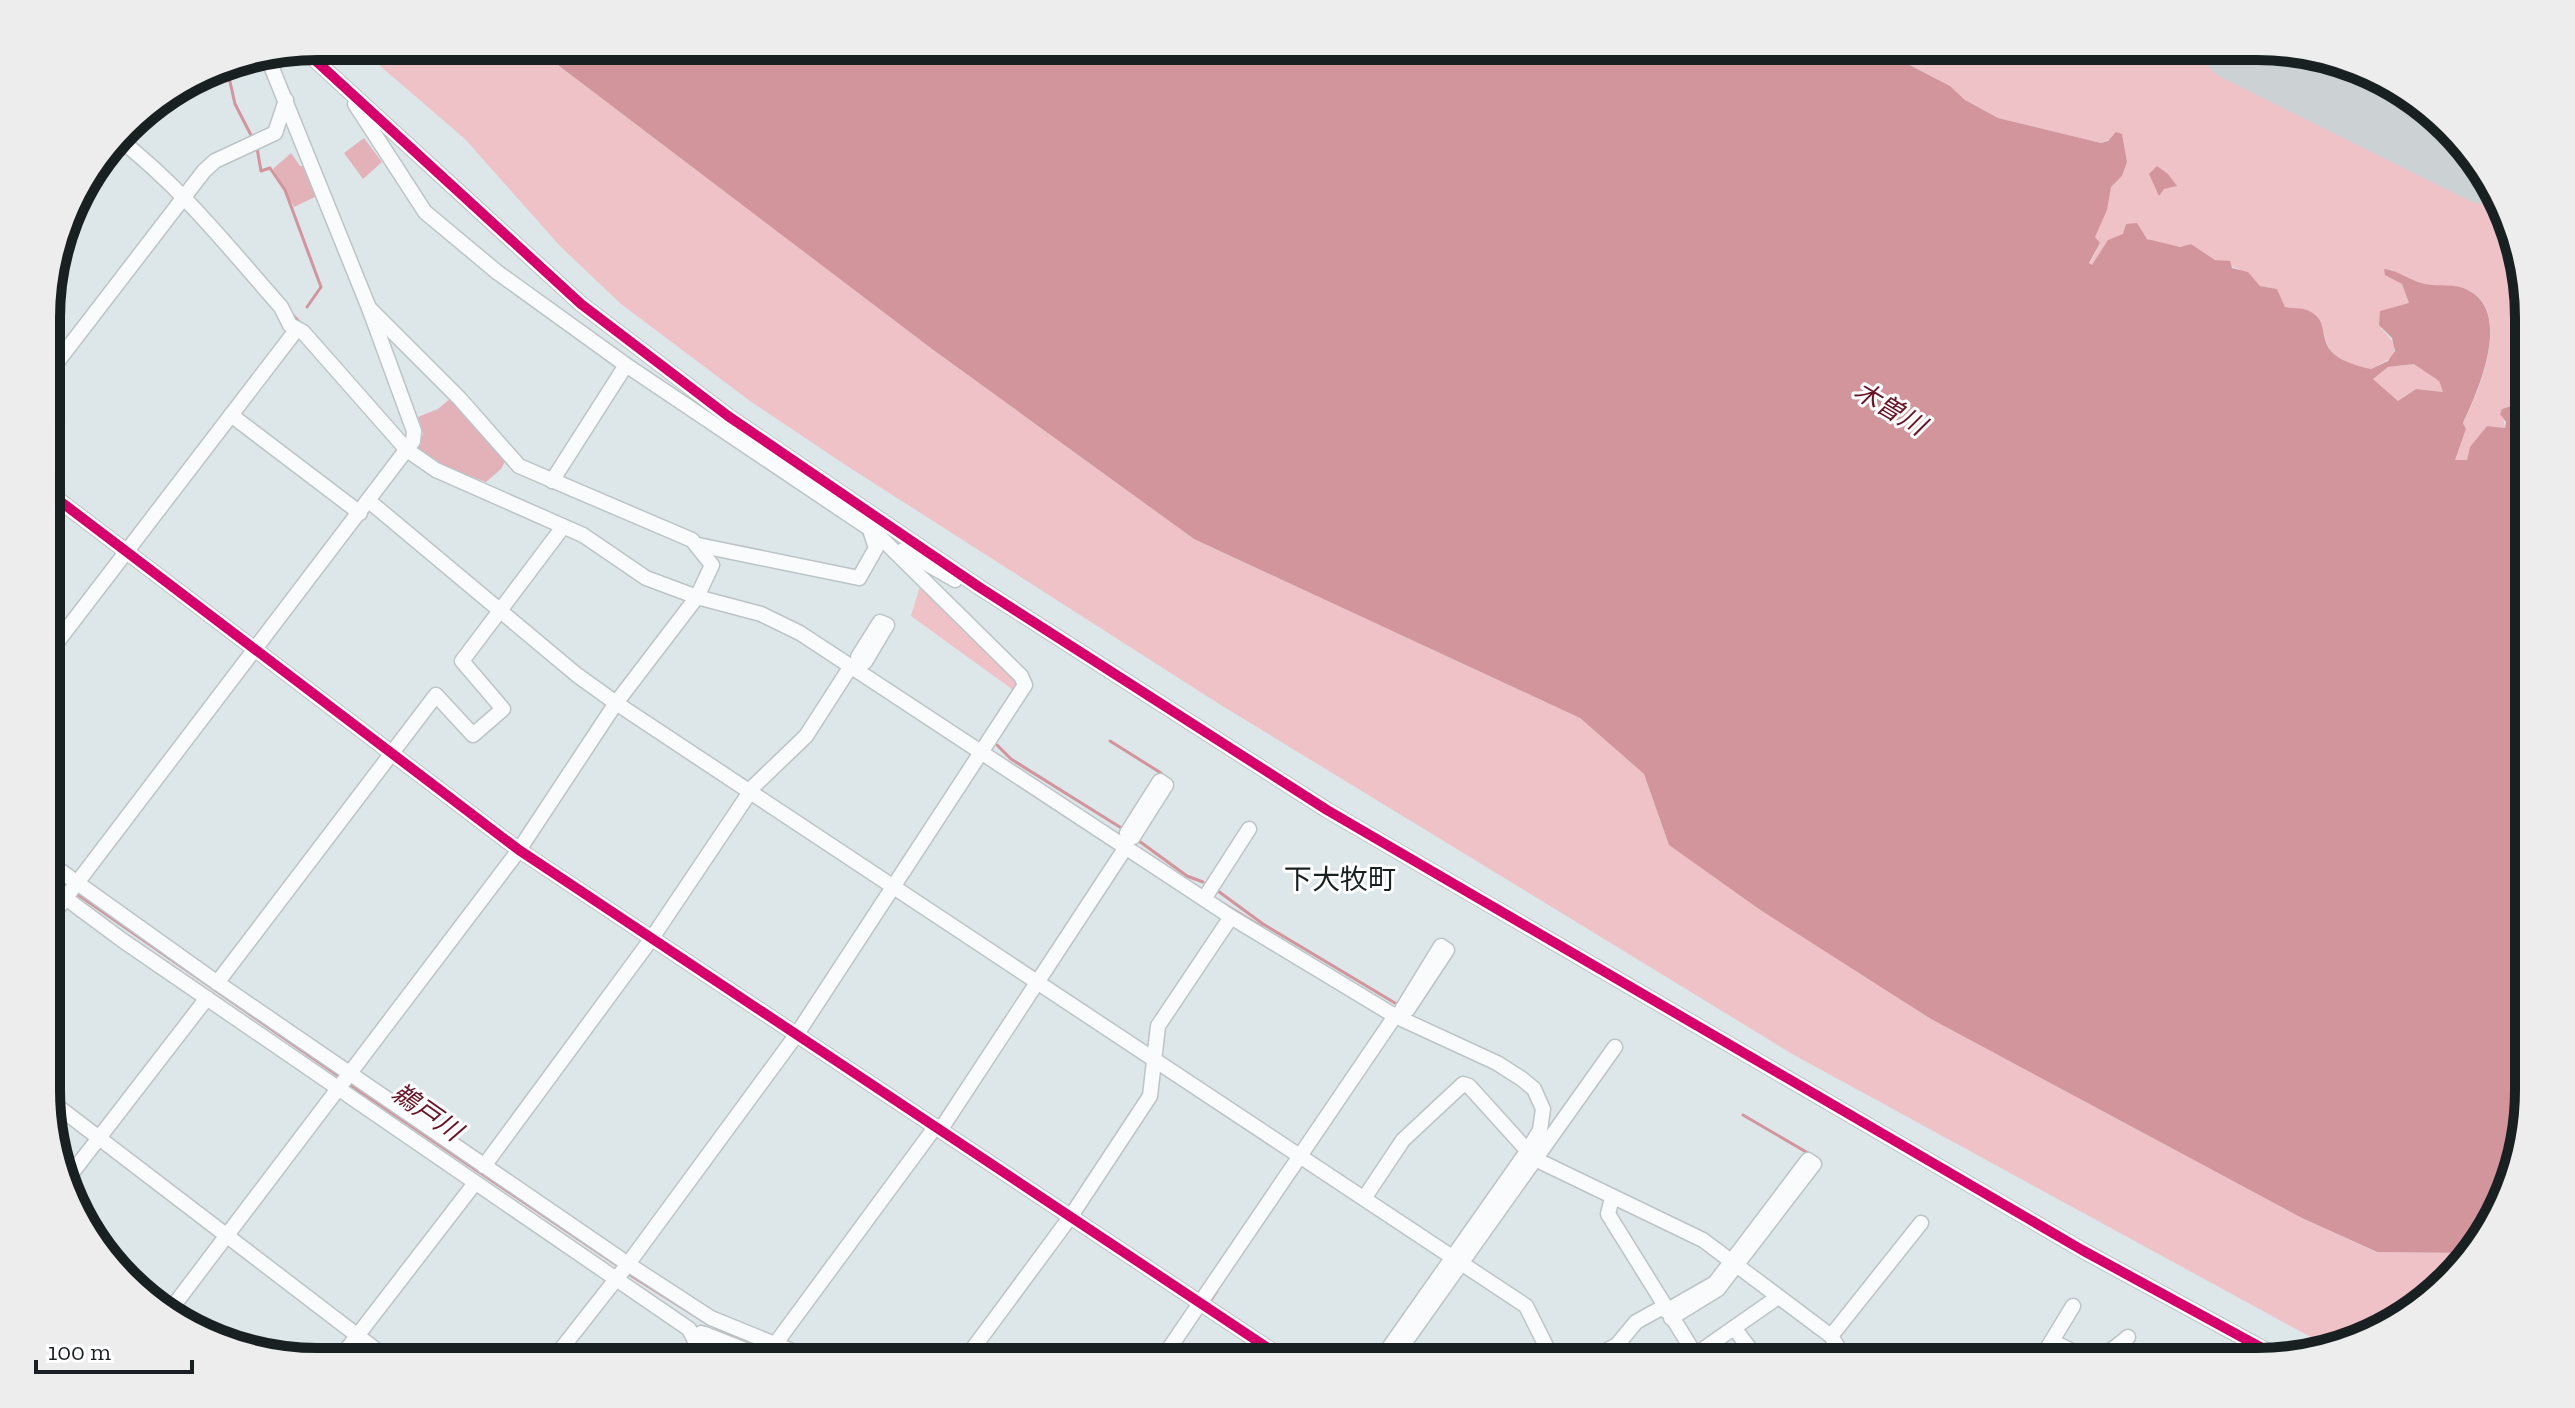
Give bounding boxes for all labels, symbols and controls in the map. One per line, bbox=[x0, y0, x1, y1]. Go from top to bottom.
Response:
water label: 木曽川 bbox=[1848, 374, 1934, 443]
district label: 下大牧町 bbox=[1284, 863, 1396, 896]
water label: 鵜戸川 bbox=[386, 1077, 471, 1149]
scale bar bbox=[36, 1324, 192, 1374]
text: 100 m bbox=[48, 1337, 111, 1366]

